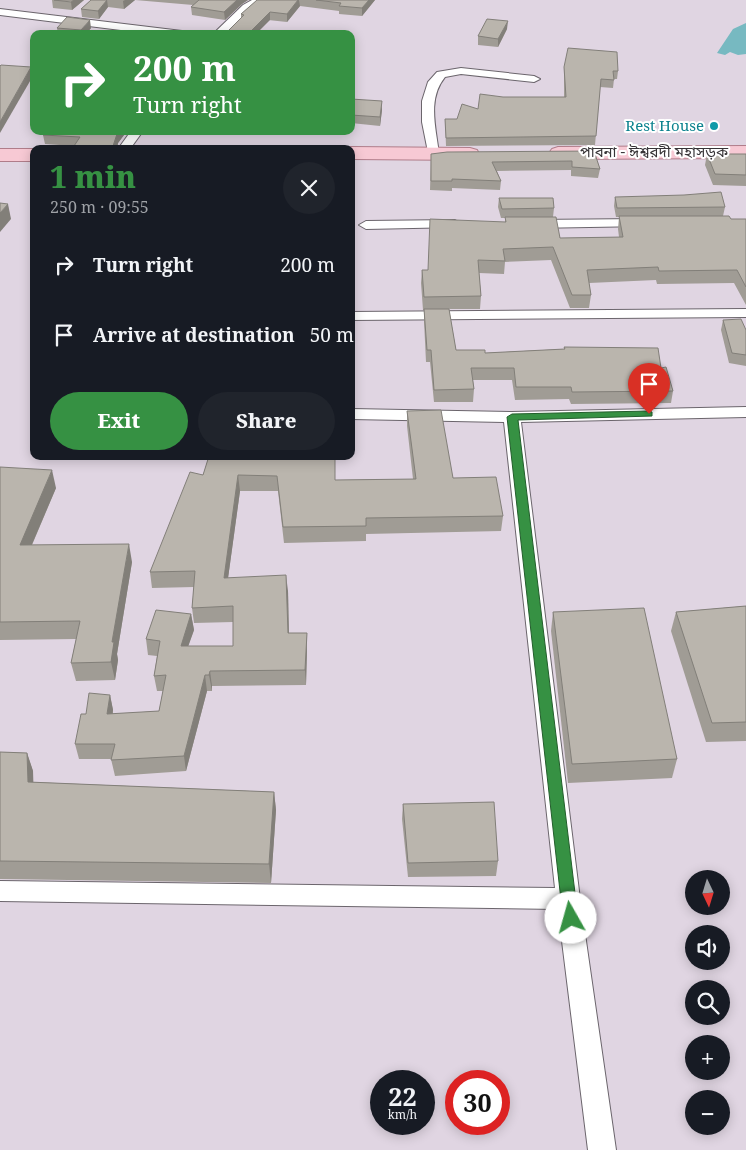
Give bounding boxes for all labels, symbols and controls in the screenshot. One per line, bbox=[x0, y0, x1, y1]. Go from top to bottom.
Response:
text: 200 m bbox=[133, 44, 236, 91]
icon: right bbox=[50, 50, 115, 115]
text: Turn right bbox=[133, 89, 242, 119]
place label: Rest House bbox=[625, 115, 704, 135]
marker: Rest House bbox=[708, 120, 720, 132]
street label: পাবনা - ঈশ্বরদী মহাসড়ক bbox=[580, 141, 729, 161]
text: 1 min bbox=[50, 156, 136, 197]
button: close bbox=[283, 162, 335, 214]
text: 250 m · 09:55 bbox=[50, 196, 149, 218]
icon: right bbox=[50, 251, 78, 279]
text: Turn right bbox=[93, 252, 193, 278]
text: 200 m bbox=[280, 252, 335, 278]
icon: arrive bbox=[50, 321, 78, 349]
text: Arrive at destination bbox=[93, 322, 295, 348]
text: 50 m bbox=[310, 322, 354, 348]
pin bbox=[628, 363, 670, 414]
icon: arrive bbox=[635, 370, 663, 398]
button: Exit bbox=[50, 392, 188, 450]
button: Share bbox=[198, 392, 335, 450]
north arrow bbox=[685, 870, 730, 915]
map controls bbox=[685, 870, 730, 1135]
position arrow bbox=[544, 891, 596, 943]
button: sound bbox=[685, 925, 730, 970]
button: search bbox=[685, 980, 730, 1025]
button: + bbox=[685, 1035, 730, 1080]
speed limit sign: 30 bbox=[445, 1070, 510, 1135]
text: 22 bbox=[388, 1079, 417, 1113]
button: − bbox=[685, 1090, 730, 1135]
text: km/h bbox=[388, 1106, 417, 1123]

